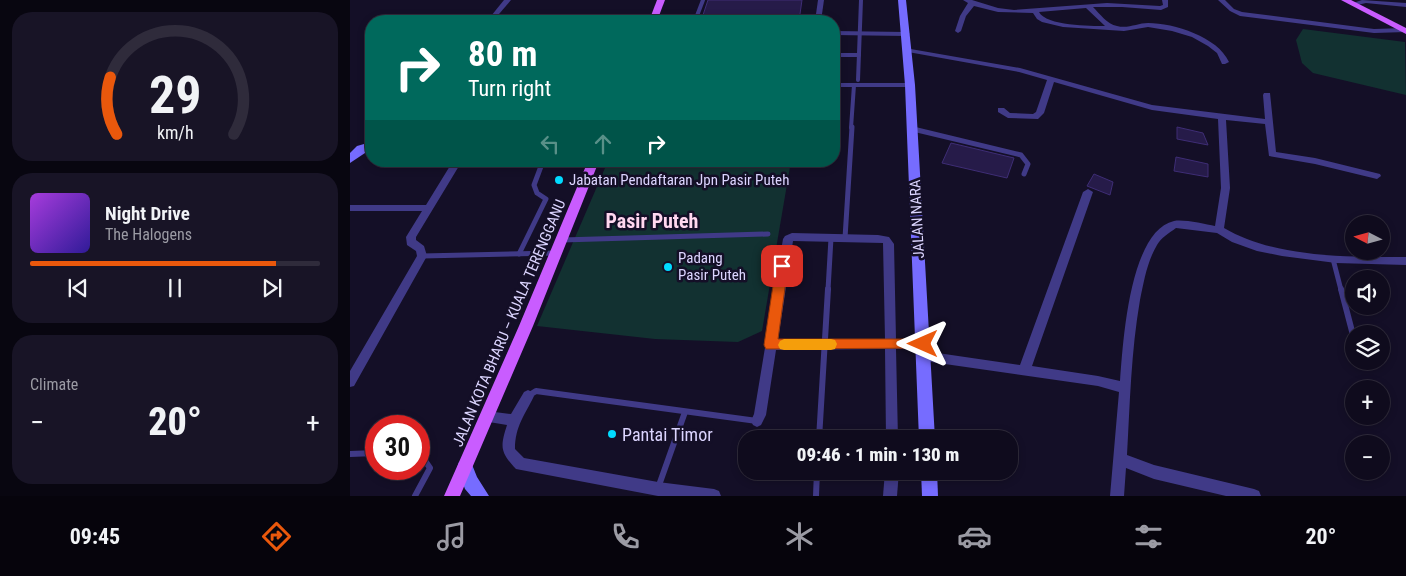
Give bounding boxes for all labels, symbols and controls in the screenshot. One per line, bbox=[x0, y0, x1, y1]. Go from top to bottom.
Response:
text: 80 m bbox=[468, 34, 537, 75]
icon: right bbox=[385, 35, 450, 100]
text: 29 bbox=[149, 65, 201, 126]
text: Turn right bbox=[468, 76, 551, 101]
text: km/h bbox=[157, 122, 193, 143]
icon: left bbox=[536, 130, 564, 158]
icon: ahead bbox=[589, 130, 617, 158]
icon: right bbox=[642, 130, 670, 158]
place label: Jabatan Pendaftaran Jpn Pasir Puteh bbox=[569, 171, 789, 189]
marker: Jabatan Pendaftaran Jpn Pasir Puteh bbox=[553, 174, 565, 186]
street label: JALAN NARA bbox=[906, 179, 928, 259]
street label: JALAN KOTA BHARU – KUALA TERENGGANU bbox=[449, 197, 569, 449]
text: Night Drive bbox=[105, 202, 190, 225]
district label: Pasir Puteh bbox=[606, 209, 698, 233]
north arrow bbox=[1345, 215, 1390, 260]
map controls bbox=[1345, 215, 1390, 480]
text: The Halogens bbox=[105, 225, 192, 244]
pin bbox=[761, 245, 803, 287]
place label: Padang Pasir Puteh bbox=[678, 249, 746, 284]
icon: arrive bbox=[768, 252, 796, 280]
marker: Padang Pasir Puteh bbox=[662, 261, 674, 273]
button: sound bbox=[1345, 270, 1390, 315]
icon: previous bbox=[64, 274, 92, 302]
icon: pause bbox=[161, 274, 189, 302]
icon: next bbox=[258, 274, 286, 302]
position arrow bbox=[896, 317, 948, 369]
button: layers bbox=[1345, 325, 1390, 370]
text: Climate bbox=[30, 375, 78, 394]
button: + bbox=[1345, 380, 1390, 425]
text: 20° bbox=[148, 400, 202, 444]
text: − bbox=[30, 406, 44, 439]
text: + bbox=[306, 406, 320, 439]
speed limit sign: 30 bbox=[365, 415, 430, 480]
place label: Pantai Timor bbox=[622, 424, 713, 445]
marker: Pantai Timor bbox=[606, 428, 618, 440]
button: − bbox=[1345, 435, 1390, 480]
text: 09:46 · 1 min · 130 m bbox=[797, 443, 959, 466]
icon: directions bbox=[259, 519, 294, 554]
icon: music bbox=[434, 519, 469, 554]
icon: phone bbox=[608, 519, 643, 554]
icon: climate bbox=[782, 519, 817, 554]
icon: car bbox=[957, 519, 992, 554]
icon: filters bbox=[1131, 519, 1166, 554]
text: 09:45 bbox=[70, 524, 120, 549]
text: 20° bbox=[1305, 524, 1336, 549]

